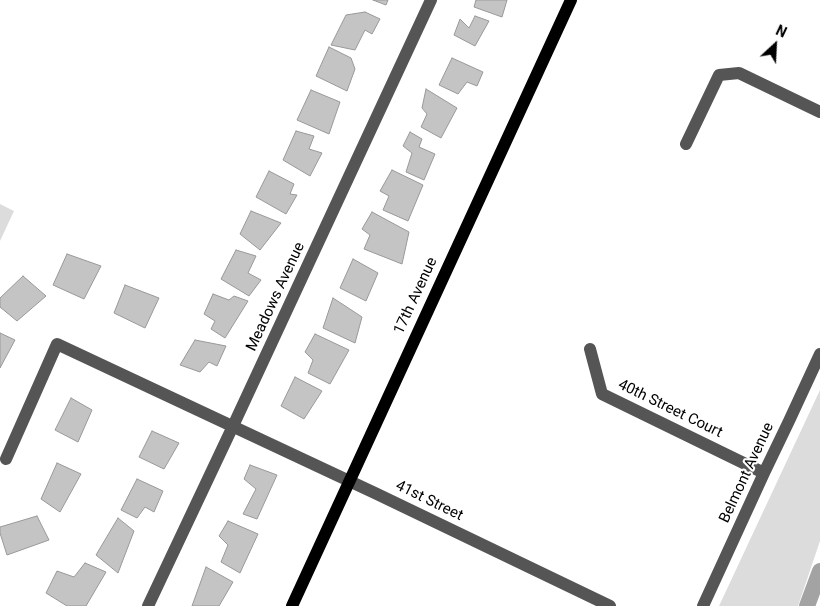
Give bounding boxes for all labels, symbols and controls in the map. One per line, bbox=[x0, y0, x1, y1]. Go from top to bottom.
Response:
north arrow bbox=[750, 20, 800, 70]
text: N bbox=[773, 22, 789, 41]
street label: Meadows Avenue bbox=[243, 240, 309, 354]
street label: 17th Avenue bbox=[390, 255, 442, 337]
street label: 40th Street Court bbox=[615, 376, 725, 442]
street label: Belmont Avenue bbox=[716, 420, 778, 526]
street label: 41st Street bbox=[392, 477, 466, 525]

